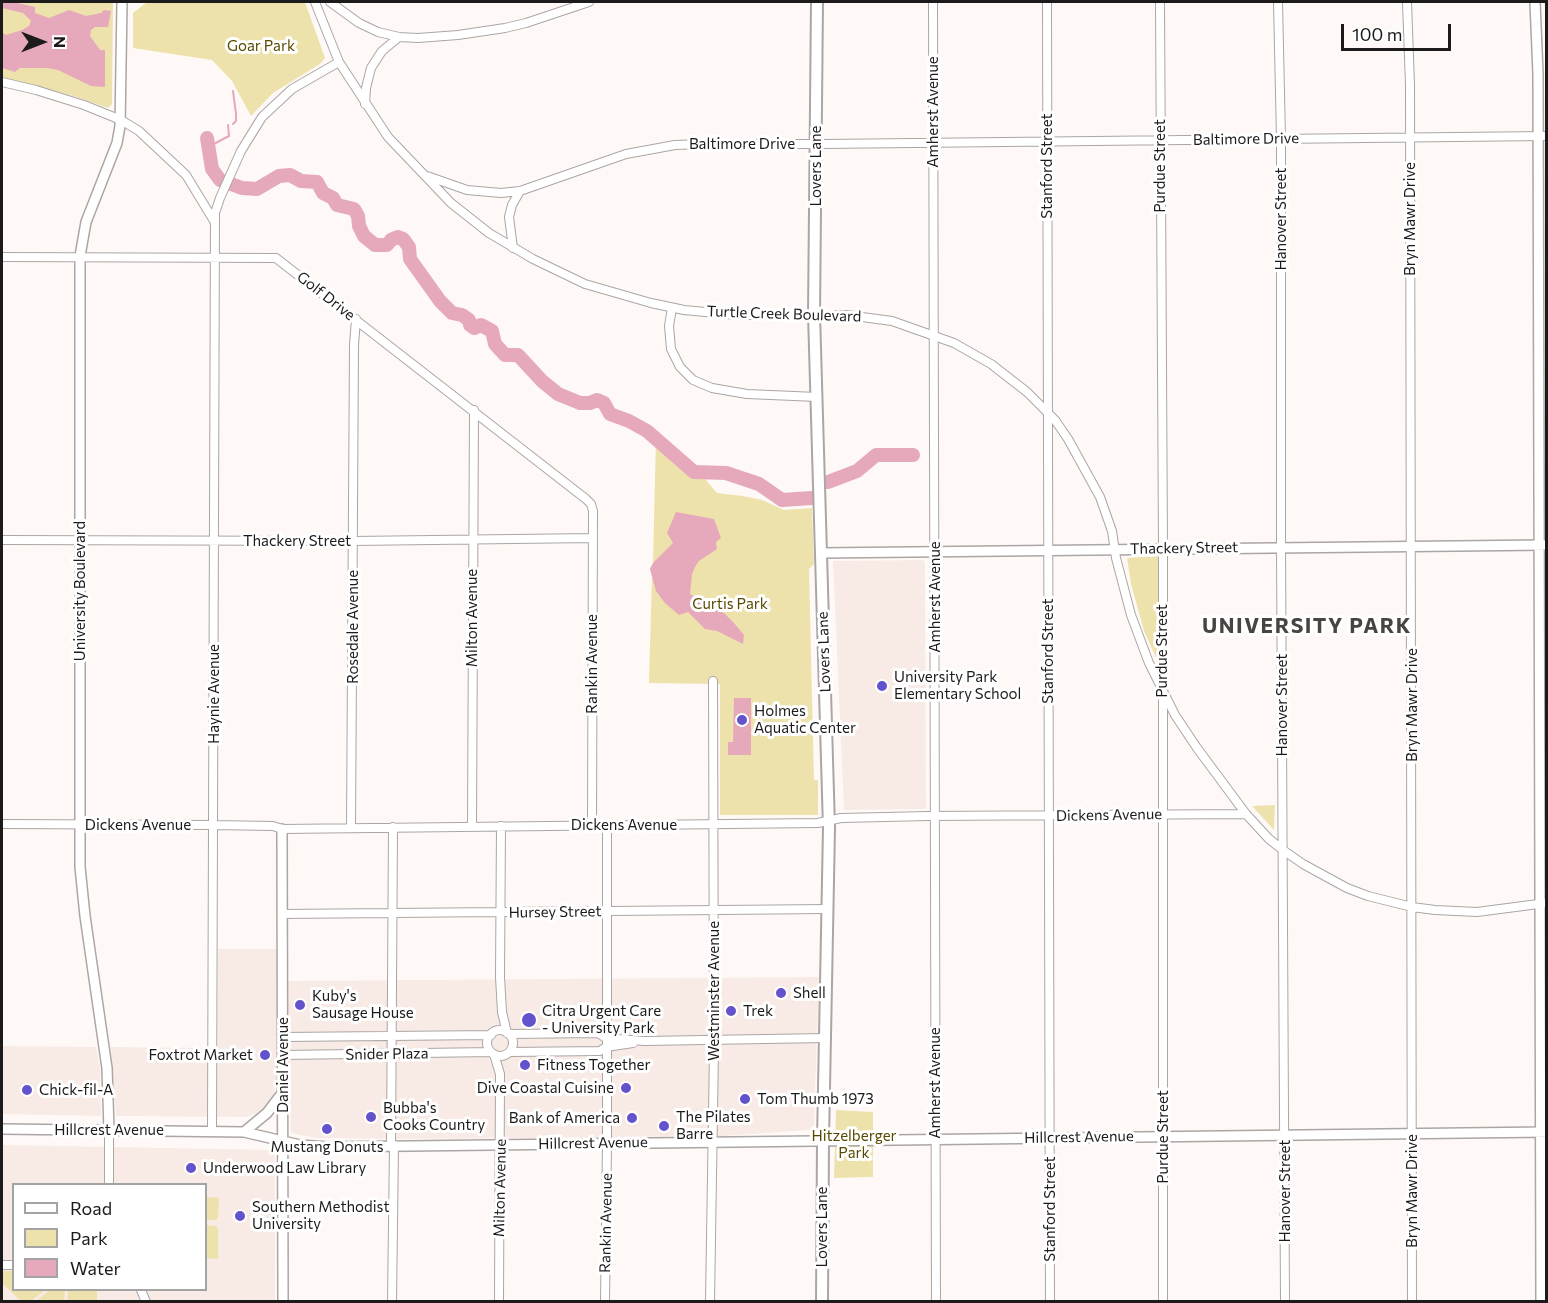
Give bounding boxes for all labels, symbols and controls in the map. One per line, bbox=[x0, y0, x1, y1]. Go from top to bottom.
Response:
north arrow bbox=[12, 12, 72, 72]
scale bar bbox=[1344, 12, 1454, 50]
text: 100 m bbox=[1352, 23, 1402, 45]
text: N bbox=[51, 36, 70, 48]
park label: Goar Park bbox=[227, 37, 295, 55]
street label: Amherst Avenue bbox=[924, 56, 942, 168]
street label: Stanford Street bbox=[1038, 113, 1056, 219]
street label: Purdue Street bbox=[1151, 119, 1169, 213]
street label: Lovers Lane bbox=[807, 126, 825, 206]
street label: Baltimore Drive bbox=[1193, 129, 1299, 149]
street label: Baltimore Drive bbox=[689, 135, 795, 153]
street label: Bryn Mawr Drive bbox=[1401, 162, 1419, 276]
street label: Hanover Street bbox=[1272, 168, 1290, 270]
street label: Golf Drive bbox=[293, 268, 359, 324]
street label: Turtle Creek Boulevard bbox=[706, 302, 862, 326]
street label: University Boulevard bbox=[71, 521, 89, 661]
street label: Thackery Street bbox=[243, 532, 351, 550]
street label: Thackery Street bbox=[1130, 538, 1238, 558]
street label: Amherst Avenue bbox=[926, 541, 944, 653]
street label: Milton Avenue bbox=[463, 569, 481, 667]
street label: Rosedale Avenue bbox=[344, 570, 362, 684]
park label: Curtis Park bbox=[692, 595, 768, 613]
street label: Stanford Street bbox=[1039, 598, 1057, 704]
street label: Purdue Street bbox=[1153, 604, 1171, 698]
street label: Lovers Lane bbox=[814, 611, 834, 693]
district label: UNIVERSITY PARK bbox=[1202, 613, 1412, 639]
street label: Rankin Avenue bbox=[583, 614, 601, 714]
street label: Haynie Avenue bbox=[205, 644, 223, 744]
street label: Bryn Mawr Drive bbox=[1403, 648, 1421, 762]
street label: Hanover Street bbox=[1273, 654, 1291, 756]
place label: University Park Elementary School bbox=[894, 668, 1021, 703]
marker: University Park Elementary School bbox=[875, 679, 889, 693]
place label: Holmes Aquatic Center bbox=[754, 702, 856, 737]
marker: Holmes Aquatic Center bbox=[735, 713, 749, 727]
street label: Dickens Avenue bbox=[1056, 805, 1162, 825]
street label: Dickens Avenue bbox=[85, 816, 191, 834]
street label: Dickens Avenue bbox=[571, 816, 677, 834]
street label: Hursey Street bbox=[508, 902, 602, 922]
street label: Westminster Avenue bbox=[705, 921, 723, 1061]
place label: Shell bbox=[793, 984, 826, 1002]
marker: Shell bbox=[774, 986, 788, 1000]
place label: Kuby's Sausage House bbox=[312, 987, 414, 1022]
marker: Kuby's Sausage House bbox=[293, 998, 307, 1012]
place label: Citra Urgent Care - University Park bbox=[542, 1002, 661, 1037]
place label: Trek bbox=[743, 1002, 773, 1020]
marker: Trek bbox=[724, 1004, 738, 1018]
marker: Citra Urgent Care - University Park bbox=[520, 1011, 538, 1029]
street label: Daniel Avenue bbox=[274, 1017, 292, 1113]
street label: Amherst Avenue bbox=[926, 1027, 944, 1139]
street label: Snider Plaza bbox=[345, 1044, 429, 1064]
place label: Foxtrot Market bbox=[149, 1046, 253, 1064]
marker: Foxtrot Market bbox=[258, 1048, 272, 1062]
place label: Fitness Together bbox=[537, 1056, 650, 1074]
marker: Fitness Together bbox=[518, 1058, 532, 1072]
place label: Dive Coastal Cuisine bbox=[477, 1079, 614, 1097]
place label: Chick-fil-A bbox=[39, 1081, 113, 1099]
marker: Dive Coastal Cuisine bbox=[619, 1081, 633, 1095]
marker: Chick-fil-A bbox=[20, 1083, 34, 1097]
place label: Tom Thumb 1973 bbox=[757, 1090, 874, 1108]
street label: Purdue Street bbox=[1154, 1090, 1172, 1184]
marker: Tom Thumb 1973 bbox=[738, 1092, 752, 1106]
place label: Bubba's Cooks Country bbox=[383, 1099, 485, 1134]
place label: The Pilates Barre bbox=[676, 1108, 751, 1143]
place label: Bank of America bbox=[509, 1109, 620, 1127]
marker: Bubba's Cooks Country bbox=[364, 1110, 378, 1124]
marker: Bank of America bbox=[625, 1111, 639, 1125]
marker: The Pilates Barre bbox=[657, 1119, 671, 1133]
street label: Hillcrest Avenue bbox=[54, 1121, 164, 1139]
marker: Mustang Donuts bbox=[320, 1122, 334, 1136]
park label: Hitzelberger Park bbox=[811, 1127, 897, 1162]
street label: Hillcrest Avenue bbox=[1024, 1127, 1134, 1147]
street label: Hillcrest Avenue bbox=[538, 1133, 648, 1153]
street label: Bryn Mawr Drive bbox=[1403, 1134, 1421, 1248]
place label: Mustang Donuts bbox=[270, 1138, 384, 1156]
street label: Milton Avenue bbox=[490, 1139, 510, 1237]
street label: Hanover Street bbox=[1276, 1140, 1294, 1242]
street label: Stanford Street bbox=[1041, 1156, 1059, 1262]
place label: Underwood Law Library bbox=[203, 1159, 366, 1177]
marker: Underwood Law Library bbox=[184, 1161, 198, 1175]
street label: Rankin Avenue bbox=[596, 1173, 616, 1273]
legend bbox=[12, 1183, 207, 1291]
street label: Lovers Lane bbox=[813, 1187, 831, 1267]
text: Road bbox=[70, 1197, 112, 1219]
place label: Southern Methodist University bbox=[252, 1198, 390, 1233]
marker: Southern Methodist University bbox=[233, 1209, 247, 1223]
text: Park bbox=[70, 1227, 108, 1249]
text: Water bbox=[70, 1257, 121, 1279]

